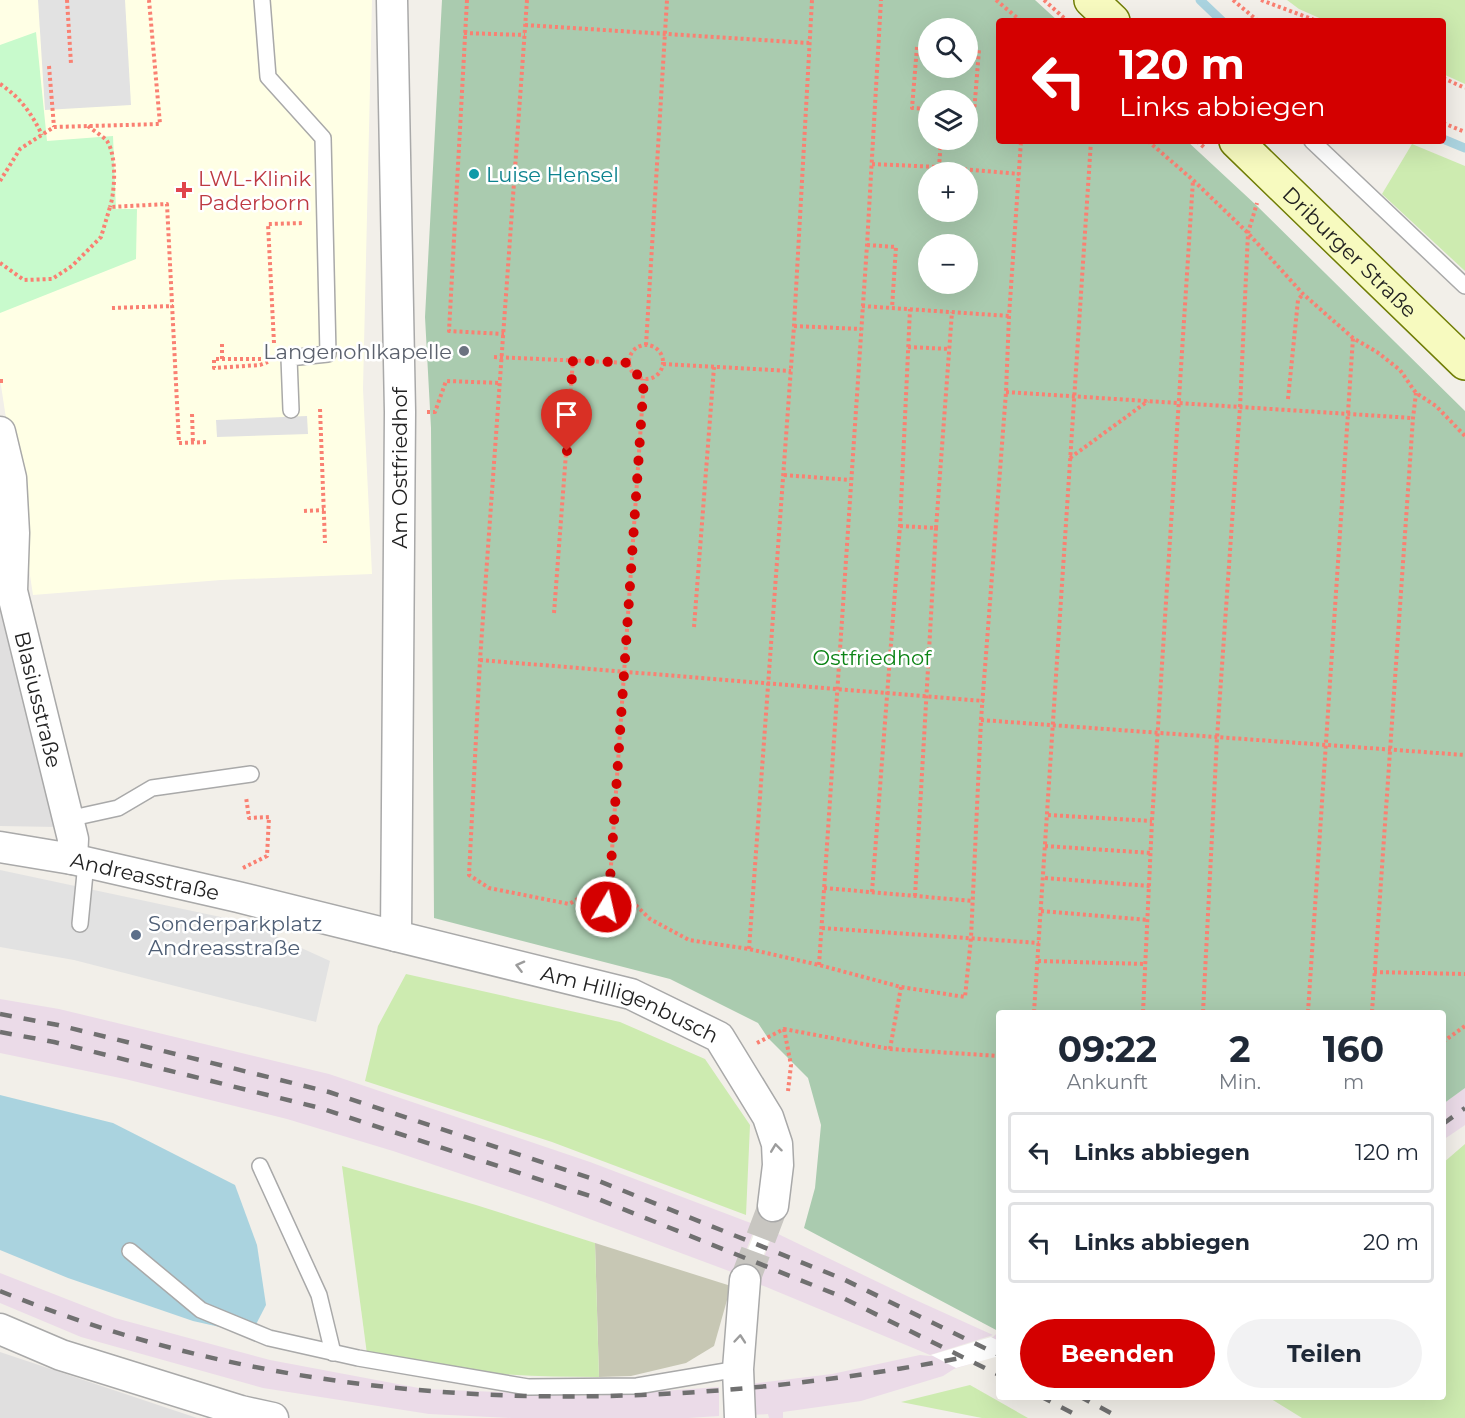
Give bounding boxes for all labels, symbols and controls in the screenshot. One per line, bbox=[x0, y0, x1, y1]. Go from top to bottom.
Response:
map controls bbox=[918, 18, 978, 294]
button: search bbox=[918, 18, 978, 78]
text: 120 m bbox=[1119, 38, 1245, 90]
icon: left bbox=[1020, 42, 1098, 120]
button: layers bbox=[918, 90, 978, 150]
text: Links abbiegen bbox=[1119, 90, 1326, 123]
place label: Luise Hensel bbox=[486, 162, 619, 187]
button: + bbox=[918, 162, 978, 222]
place label: LWL-Klinik Paderborn bbox=[198, 166, 311, 215]
marker: Luise Hensel bbox=[467, 167, 481, 181]
marker: LWL-Klinik Paderborn bbox=[175, 181, 193, 199]
street label: Driburger Straße bbox=[1278, 181, 1422, 322]
button: − bbox=[918, 234, 978, 294]
place label: Langenohlkapelle bbox=[263, 339, 452, 364]
marker: Langenohlkapelle bbox=[457, 344, 471, 358]
street label: Am Ostfriedhof bbox=[387, 386, 412, 549]
pin bbox=[541, 389, 592, 451]
icon: arrive bbox=[550, 398, 583, 431]
street label: Blasiusstraße bbox=[10, 629, 67, 770]
park label: Ostfriedhof bbox=[813, 645, 932, 670]
street label: Andreasstraße bbox=[68, 847, 222, 905]
position arrow bbox=[574, 875, 638, 939]
place label: Sonderparkplatz Andreasstraße bbox=[148, 911, 322, 960]
marker: Sonderparkplatz Andreasstraße bbox=[129, 928, 143, 942]
street label: Am Hilligenbusch bbox=[538, 960, 723, 1047]
one-way arrow bbox=[516, 961, 526, 974]
text: 09:22 bbox=[1058, 1027, 1157, 1071]
text: 2 bbox=[1229, 1027, 1251, 1071]
text: 160 bbox=[1323, 1027, 1384, 1071]
text: Ankunft bbox=[1067, 1070, 1148, 1094]
text: Min. bbox=[1219, 1070, 1261, 1094]
text: m bbox=[1343, 1070, 1364, 1094]
icon: left bbox=[1023, 1136, 1056, 1169]
text: Links abbiegen bbox=[1074, 1139, 1250, 1166]
text: 120 m bbox=[1355, 1139, 1419, 1166]
one-way arrow bbox=[771, 1143, 783, 1153]
icon: left bbox=[1023, 1226, 1056, 1259]
text: Links abbiegen bbox=[1074, 1229, 1250, 1256]
text: 20 m bbox=[1363, 1229, 1419, 1256]
button: Beenden bbox=[1020, 1319, 1215, 1388]
button: Teilen bbox=[1227, 1319, 1422, 1388]
one-way arrow bbox=[733, 1334, 746, 1343]

